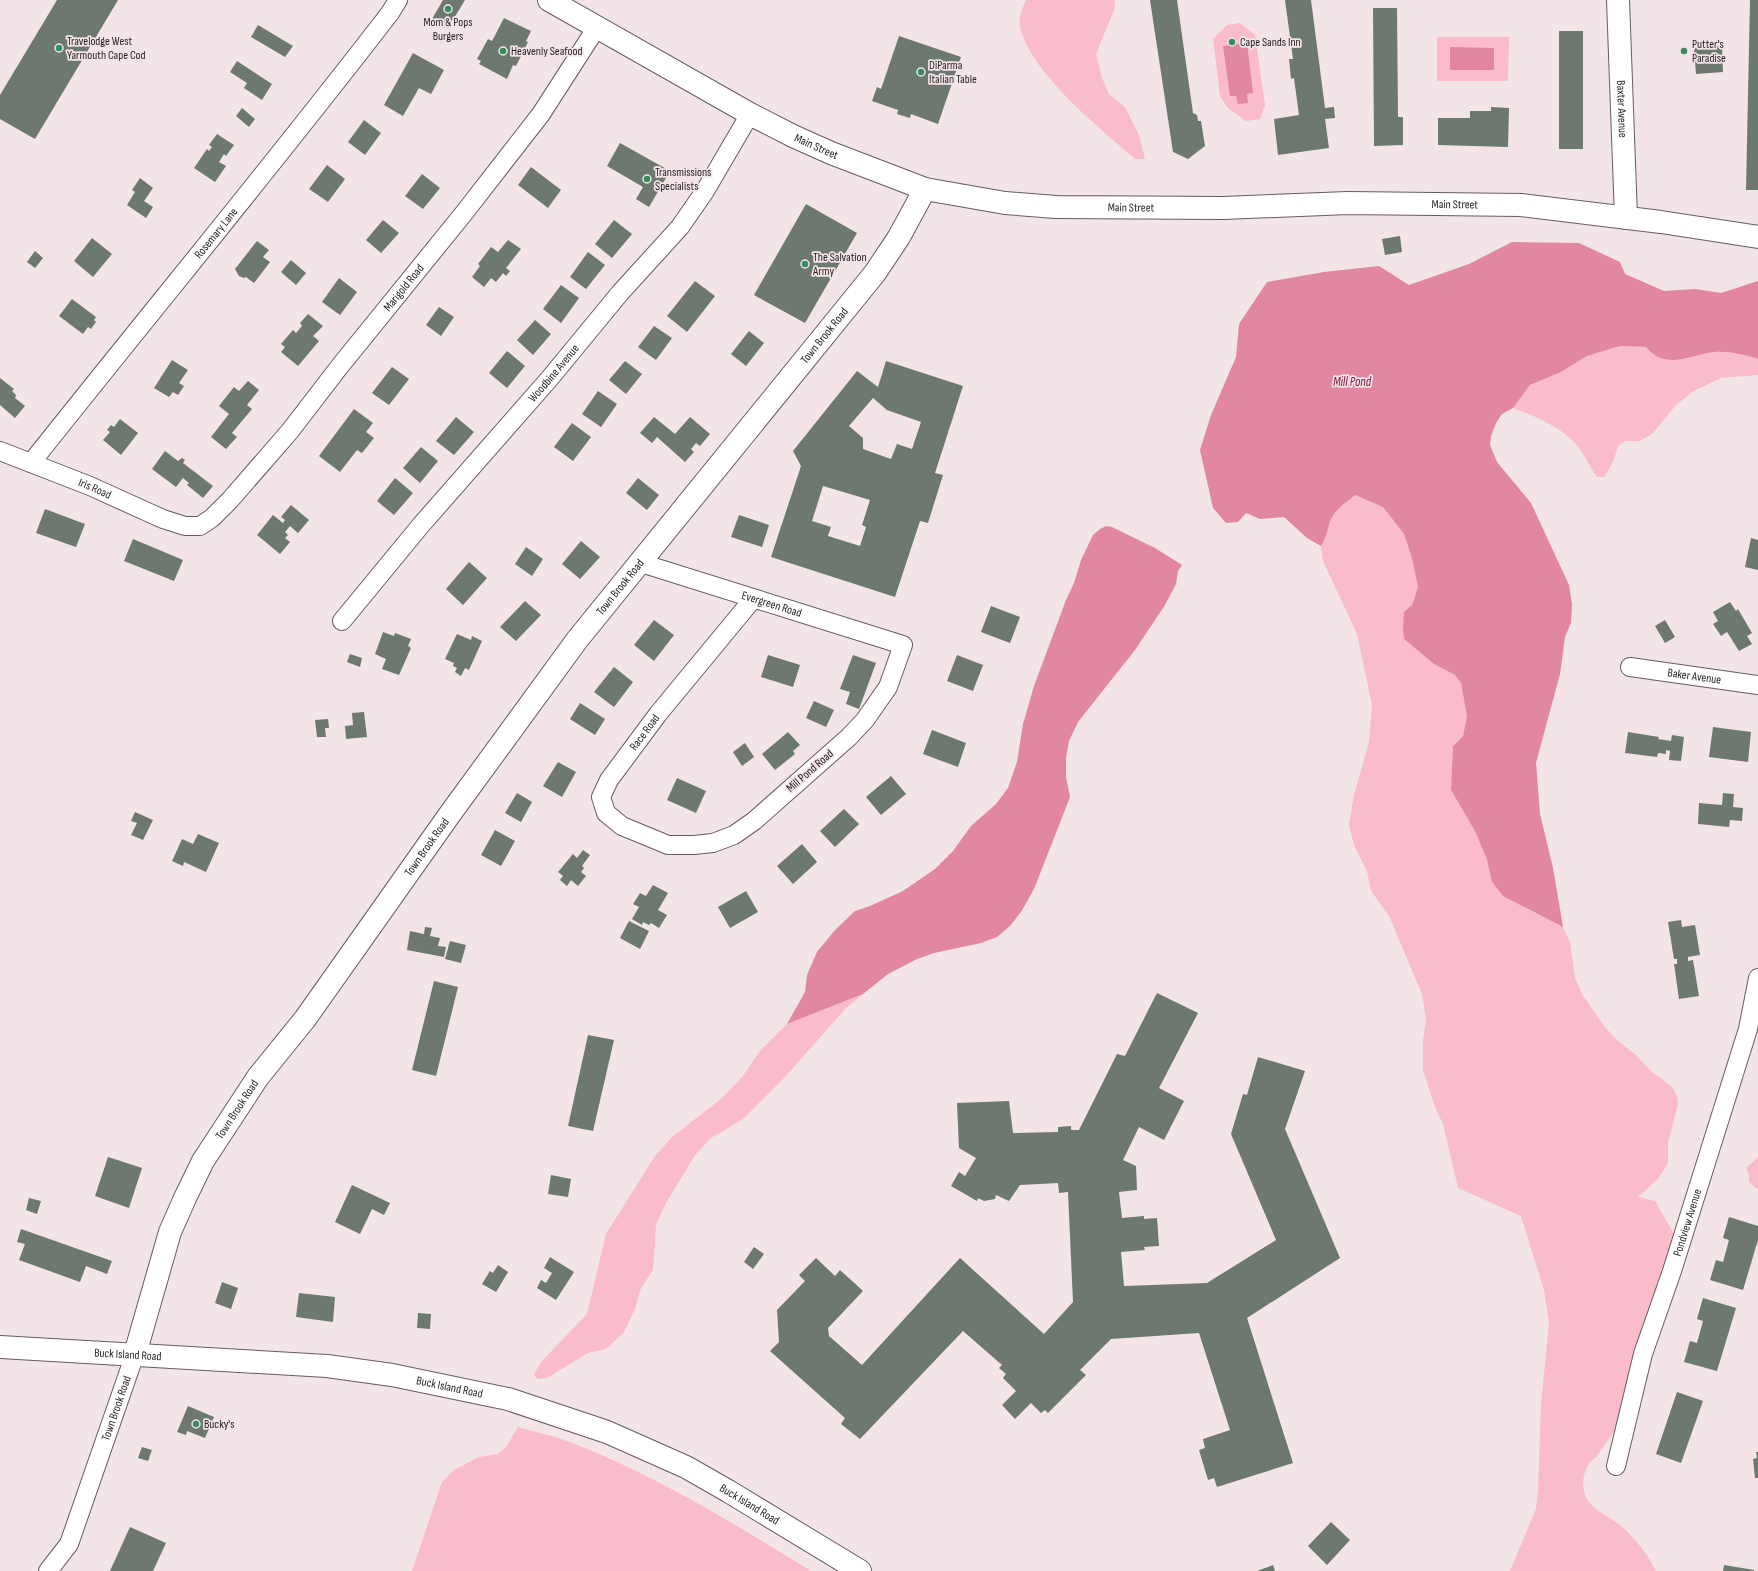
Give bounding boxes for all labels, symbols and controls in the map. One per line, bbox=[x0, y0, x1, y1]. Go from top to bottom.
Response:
marker: Mom & Pops Burgers bbox=[443, 4, 453, 14]
place label: Mom & Pops Burgers bbox=[423, 15, 473, 44]
place label: Travelodge West Yarmouth Cape Cod bbox=[67, 34, 146, 63]
place label: Cape Sands Inn bbox=[1240, 35, 1301, 50]
marker: Cape Sands Inn bbox=[1227, 37, 1237, 47]
place label: Putter's Paradise bbox=[1692, 37, 1726, 66]
marker: Travelodge West Yarmouth Cape Cod bbox=[54, 43, 64, 53]
place label: Heavenly Seafood bbox=[511, 44, 583, 59]
marker: Heavenly Seafood bbox=[498, 46, 508, 56]
marker: Putter's Paradise bbox=[1679, 46, 1689, 56]
place label: DiParma Italian Table bbox=[929, 58, 977, 87]
marker: DiParma Italian Table bbox=[916, 67, 926, 77]
street label: Baxter Avenue bbox=[1613, 80, 1631, 138]
street label: Main Street bbox=[792, 130, 841, 163]
place label: Transmissions Specialists bbox=[655, 165, 711, 194]
marker: Transmissions Specialists bbox=[642, 174, 652, 184]
street label: Main Street bbox=[1432, 196, 1478, 212]
street label: Main Street bbox=[1108, 200, 1155, 215]
street label: Rosemary Lane bbox=[191, 204, 241, 262]
place label: The Salvation Army bbox=[812, 250, 867, 279]
marker: The Salvation Army bbox=[800, 259, 810, 269]
street label: Marigold Road bbox=[380, 261, 427, 314]
street label: Town Brook Road bbox=[797, 304, 851, 367]
street label: Woodbine Avenue bbox=[525, 341, 582, 405]
water label: Mill Pond bbox=[1333, 374, 1372, 390]
street label: Iris Road bbox=[76, 475, 114, 502]
street label: Town Brook Road bbox=[593, 556, 647, 618]
street label: Evergreen Road bbox=[740, 587, 804, 620]
street label: Baker Avenue bbox=[1667, 665, 1722, 687]
street label: Race Road bbox=[626, 711, 663, 753]
street label: Mill Pond Road bbox=[783, 746, 837, 796]
street label: Town Brook Road bbox=[401, 815, 452, 879]
street label: Town Brook Road bbox=[212, 1077, 262, 1142]
street label: Pondview Avenue bbox=[1670, 1187, 1705, 1258]
street label: Buck Island Road bbox=[94, 1345, 162, 1364]
street label: Buck Island Road bbox=[415, 1373, 484, 1401]
street label: Town Brook Road bbox=[98, 1374, 134, 1443]
place label: Bucky's bbox=[204, 1417, 235, 1432]
marker: Bucky's bbox=[191, 1419, 201, 1429]
street label: Buck Island Road bbox=[717, 1480, 782, 1528]

